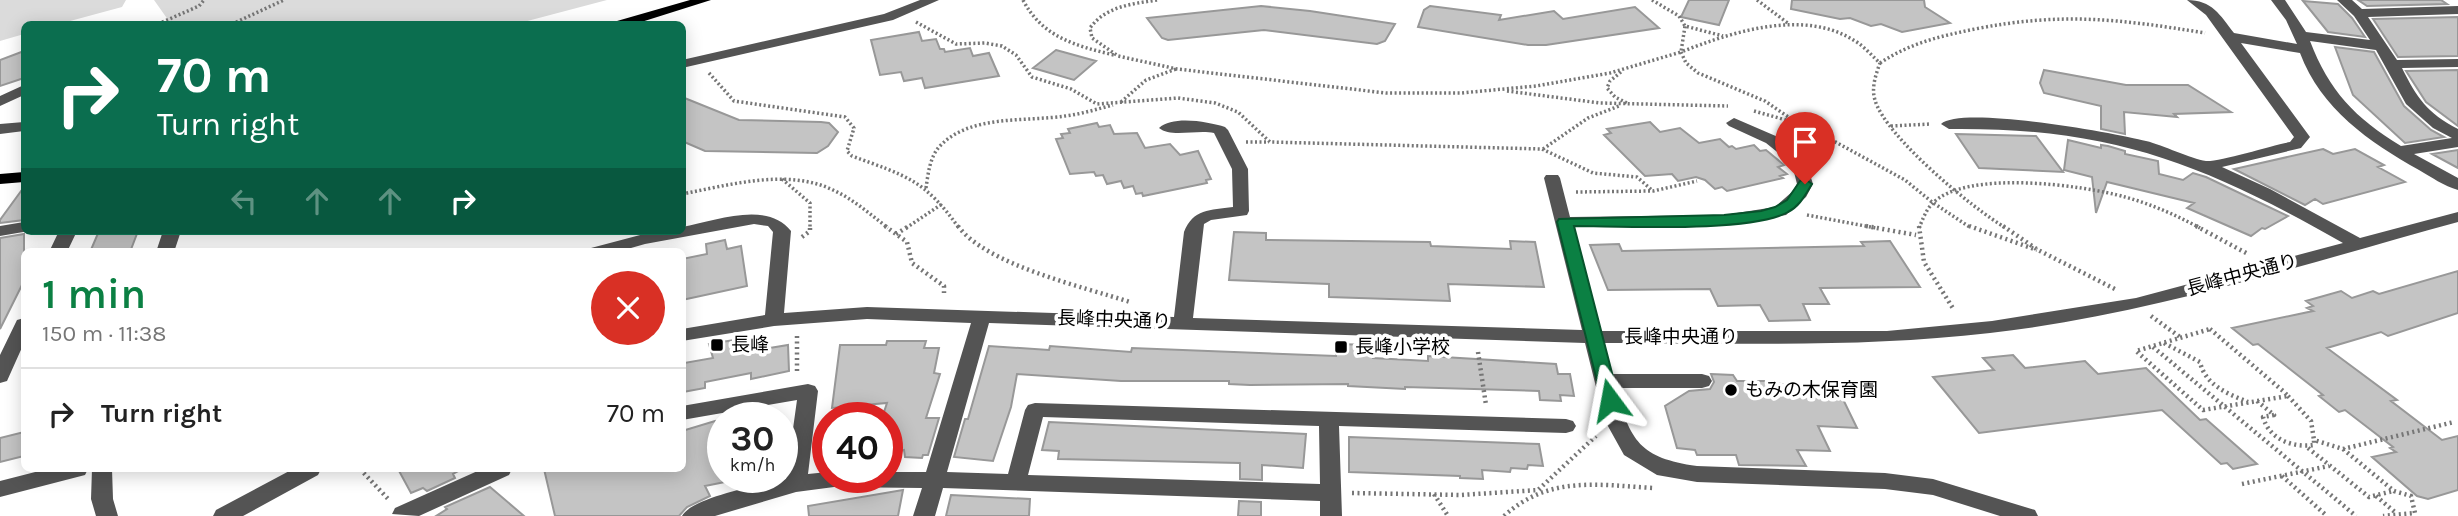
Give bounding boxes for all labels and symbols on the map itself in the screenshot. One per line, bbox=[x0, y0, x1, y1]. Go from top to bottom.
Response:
pin bbox=[1775, 112, 1835, 184]
street label: 長峰中央通り bbox=[2184, 250, 2300, 300]
street label: 長峰中央通り bbox=[1057, 307, 1171, 333]
street label: 長峰中央通り bbox=[1624, 326, 1738, 348]
place label: 長峰 bbox=[731, 334, 769, 356]
place label: 長峰小学校 bbox=[1355, 336, 1450, 358]
marker: 長峰 bbox=[709, 337, 725, 353]
marker: 長峰小学校 bbox=[1333, 339, 1349, 355]
position arrow bbox=[1573, 363, 1647, 437]
place label: もみの木保育園 bbox=[1745, 379, 1878, 401]
marker: もみの木保育園 bbox=[1723, 382, 1739, 398]
speed limit sign: 40 bbox=[812, 402, 903, 493]

